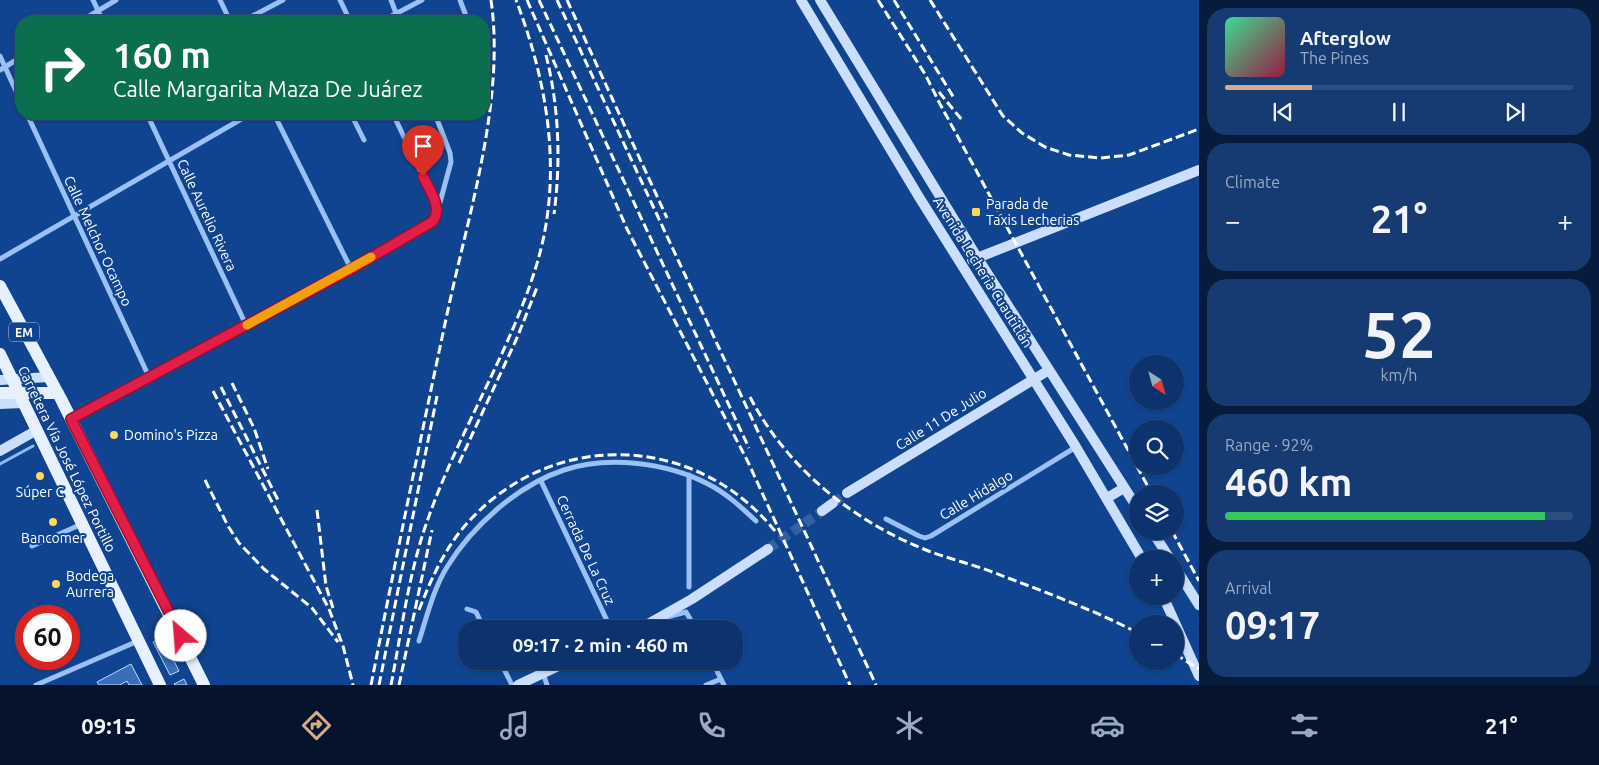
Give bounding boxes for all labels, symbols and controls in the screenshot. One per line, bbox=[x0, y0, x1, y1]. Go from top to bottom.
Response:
text: Afterglow bbox=[1300, 27, 1391, 49]
icon: right bbox=[30, 35, 95, 100]
text: 160 m bbox=[113, 35, 211, 75]
text: The Pines bbox=[1300, 49, 1369, 67]
text: Calle Margarita Maza De Juárez bbox=[113, 76, 423, 101]
icon: previous bbox=[1269, 98, 1297, 126]
icon: pause bbox=[1385, 98, 1413, 126]
icon: next bbox=[1501, 98, 1529, 126]
pin bbox=[402, 125, 444, 176]
icon: arrive bbox=[409, 132, 437, 160]
street label: Calle Aurelio Rivera bbox=[174, 156, 240, 274]
street label: Calle Melchor Ocampo bbox=[61, 173, 135, 309]
text: Climate bbox=[1225, 173, 1280, 191]
street label: Avenida Lecheria Cuautitlán bbox=[930, 194, 1036, 350]
place label: Parada de Taxis Lecherias bbox=[986, 196, 1079, 228]
text: 21° bbox=[1371, 198, 1427, 240]
text: − bbox=[1225, 205, 1241, 236]
text: + bbox=[1557, 205, 1573, 236]
marker: Parada de Taxis Lecherias bbox=[970, 206, 982, 218]
text: 52 bbox=[1362, 297, 1436, 370]
road number: EM bbox=[9, 322, 39, 342]
north arrow bbox=[1129, 355, 1184, 410]
map controls bbox=[1129, 355, 1184, 670]
street label: Carretera Vía José López Portillo bbox=[15, 363, 119, 555]
text: km/h bbox=[1381, 366, 1417, 384]
street label: Calle 11 De Julio bbox=[893, 385, 989, 453]
button: search bbox=[1129, 420, 1184, 475]
place label: Domino's Pizza bbox=[124, 427, 218, 443]
marker: Domino's Pizza bbox=[108, 429, 120, 441]
text: Range · 92% bbox=[1225, 436, 1313, 454]
text: 460 km bbox=[1225, 461, 1352, 503]
street label: Calle Hidalgo bbox=[937, 467, 1015, 523]
marker: Súper C bbox=[34, 470, 46, 482]
place label: Súper C bbox=[16, 484, 65, 500]
button: layers bbox=[1129, 485, 1184, 540]
street label: Cerrada De La Cruz bbox=[554, 493, 618, 607]
marker: Bancomer bbox=[47, 516, 59, 528]
place label: Bancomer bbox=[21, 530, 86, 546]
button: + bbox=[1129, 550, 1184, 605]
place label: Bodega Aurrera bbox=[66, 568, 114, 600]
marker: Bodega Aurrera bbox=[50, 578, 62, 590]
text: Arrival bbox=[1225, 579, 1272, 597]
text: 09:17 bbox=[1225, 604, 1320, 646]
speed limit sign: 60 bbox=[15, 605, 80, 670]
position arrow bbox=[154, 609, 206, 661]
button: − bbox=[1129, 615, 1184, 670]
text: 09:17 · 2 min · 460 m bbox=[513, 634, 688, 656]
icon: directions bbox=[299, 708, 334, 743]
icon: music bbox=[497, 708, 532, 743]
icon: phone bbox=[694, 708, 729, 743]
icon: climate bbox=[892, 708, 927, 743]
icon: car bbox=[1090, 708, 1125, 743]
icon: filters bbox=[1287, 708, 1322, 743]
text: 09:15 bbox=[81, 713, 136, 738]
text: 21° bbox=[1485, 713, 1518, 738]

